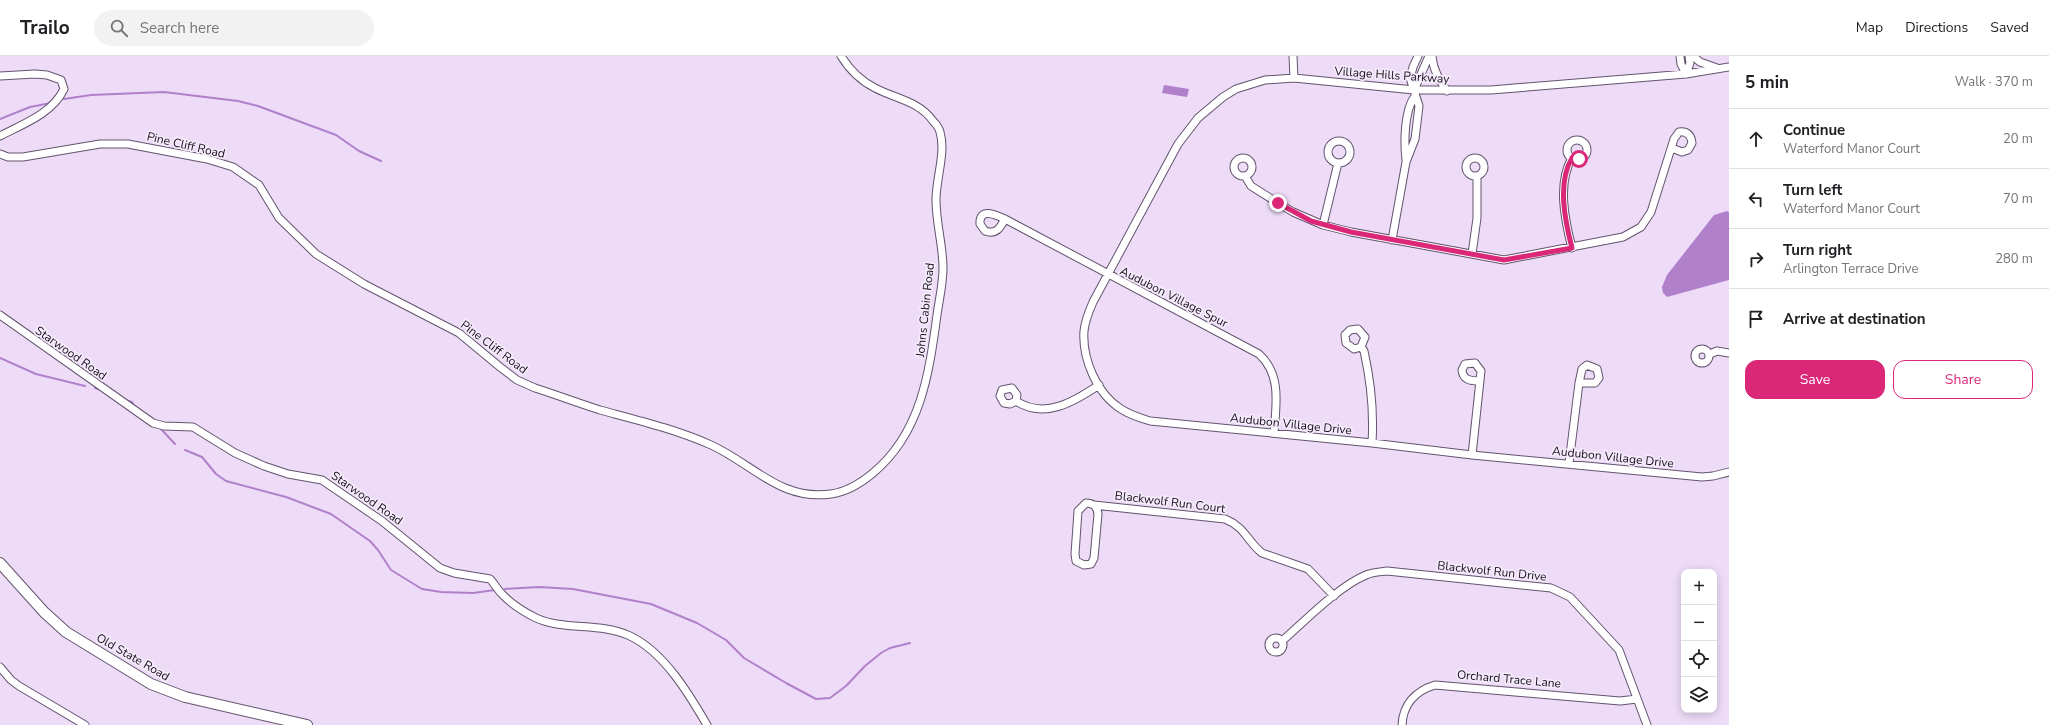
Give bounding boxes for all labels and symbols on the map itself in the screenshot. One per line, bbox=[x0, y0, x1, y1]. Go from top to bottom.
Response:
street label: Village Hills Parkway bbox=[1333, 63, 1451, 87]
street label: Pine Cliff Road bbox=[145, 128, 227, 162]
route start bbox=[1570, 150, 1588, 168]
route end bbox=[1269, 194, 1287, 212]
street label: Johns Cabin Road bbox=[912, 262, 938, 359]
street label: Audubon Village Spur bbox=[1117, 263, 1231, 332]
street label: Pine Cliff Road bbox=[457, 317, 531, 377]
street label: Starwood Road bbox=[32, 322, 110, 384]
street label: Audubon Village Drive bbox=[1229, 410, 1353, 438]
street label: Audubon Village Drive bbox=[1551, 443, 1675, 471]
street label: Starwood Road bbox=[328, 467, 406, 529]
street label: Blackwolf Run Court bbox=[1114, 487, 1227, 517]
street label: Blackwolf Run Drive bbox=[1437, 557, 1547, 585]
street label: Old State Road bbox=[93, 630, 173, 684]
street label: Orchard Trace Lane bbox=[1456, 666, 1562, 692]

